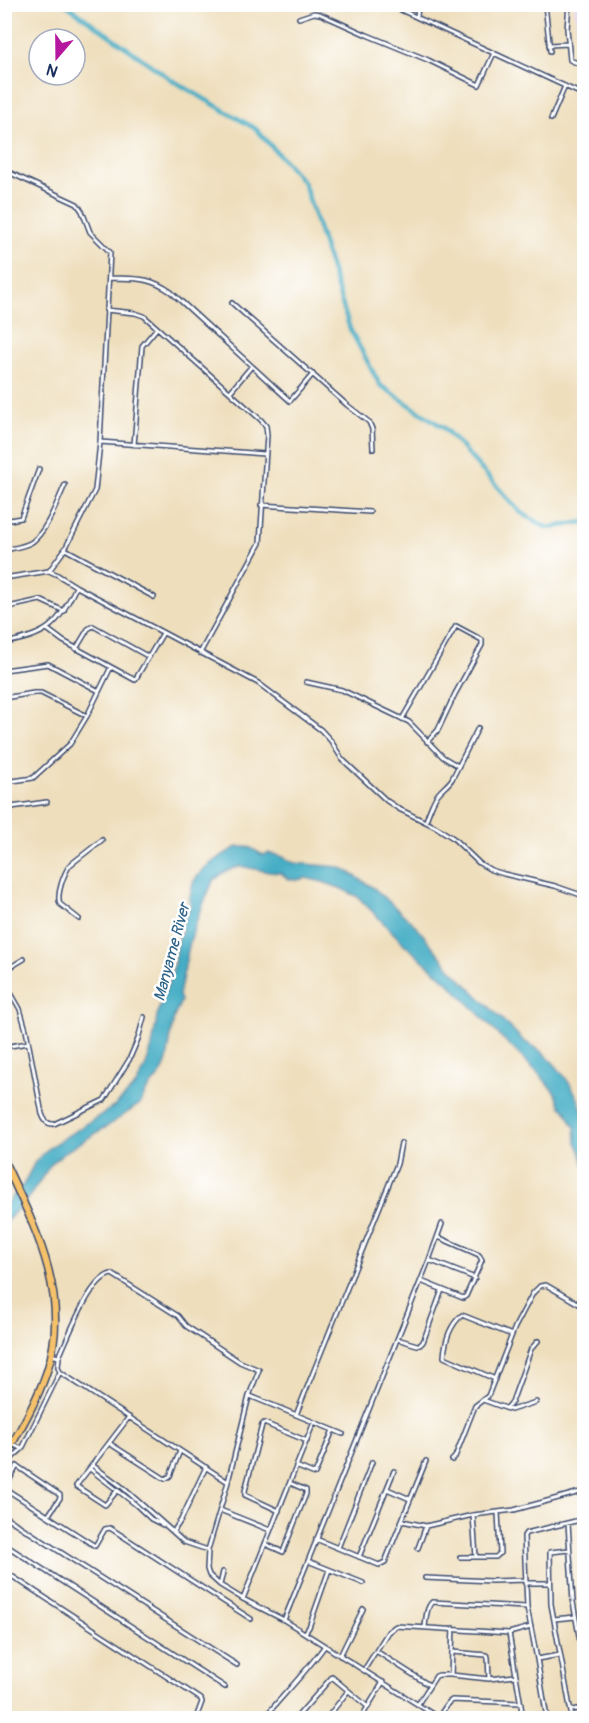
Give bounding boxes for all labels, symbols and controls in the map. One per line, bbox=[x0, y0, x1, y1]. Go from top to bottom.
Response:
north arrow bbox=[27, 27, 87, 87]
text: N bbox=[44, 59, 61, 81]
water label: Manyame River bbox=[149, 899, 195, 1003]

